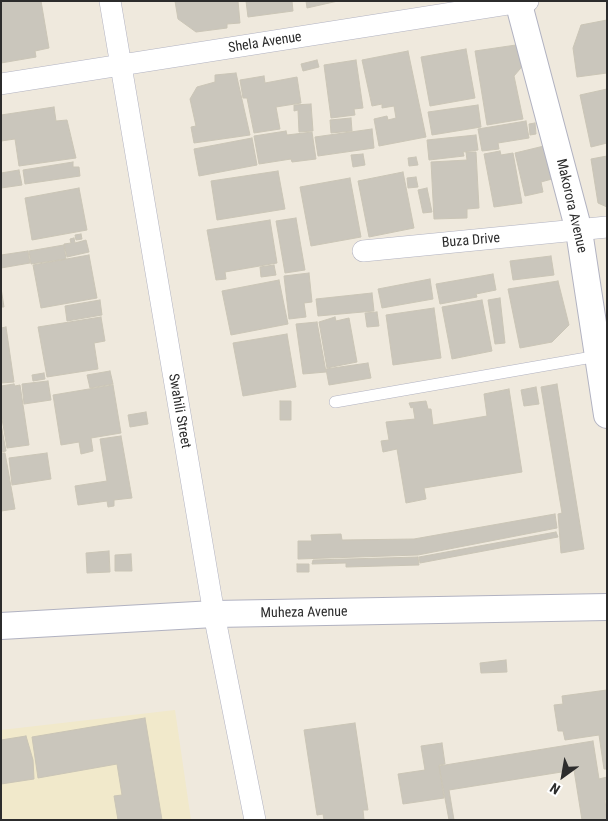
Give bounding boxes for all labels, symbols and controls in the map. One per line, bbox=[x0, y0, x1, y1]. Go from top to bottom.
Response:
street label: Shela Avenue bbox=[227, 29, 303, 57]
street label: Makorora Avenue bbox=[552, 157, 590, 255]
street label: Buza Drive bbox=[441, 230, 501, 252]
street label: Swahili Street bbox=[164, 372, 194, 450]
street label: Muheza Avenue bbox=[260, 604, 348, 622]
north arrow bbox=[538, 751, 588, 801]
text: N bbox=[547, 780, 563, 798]

